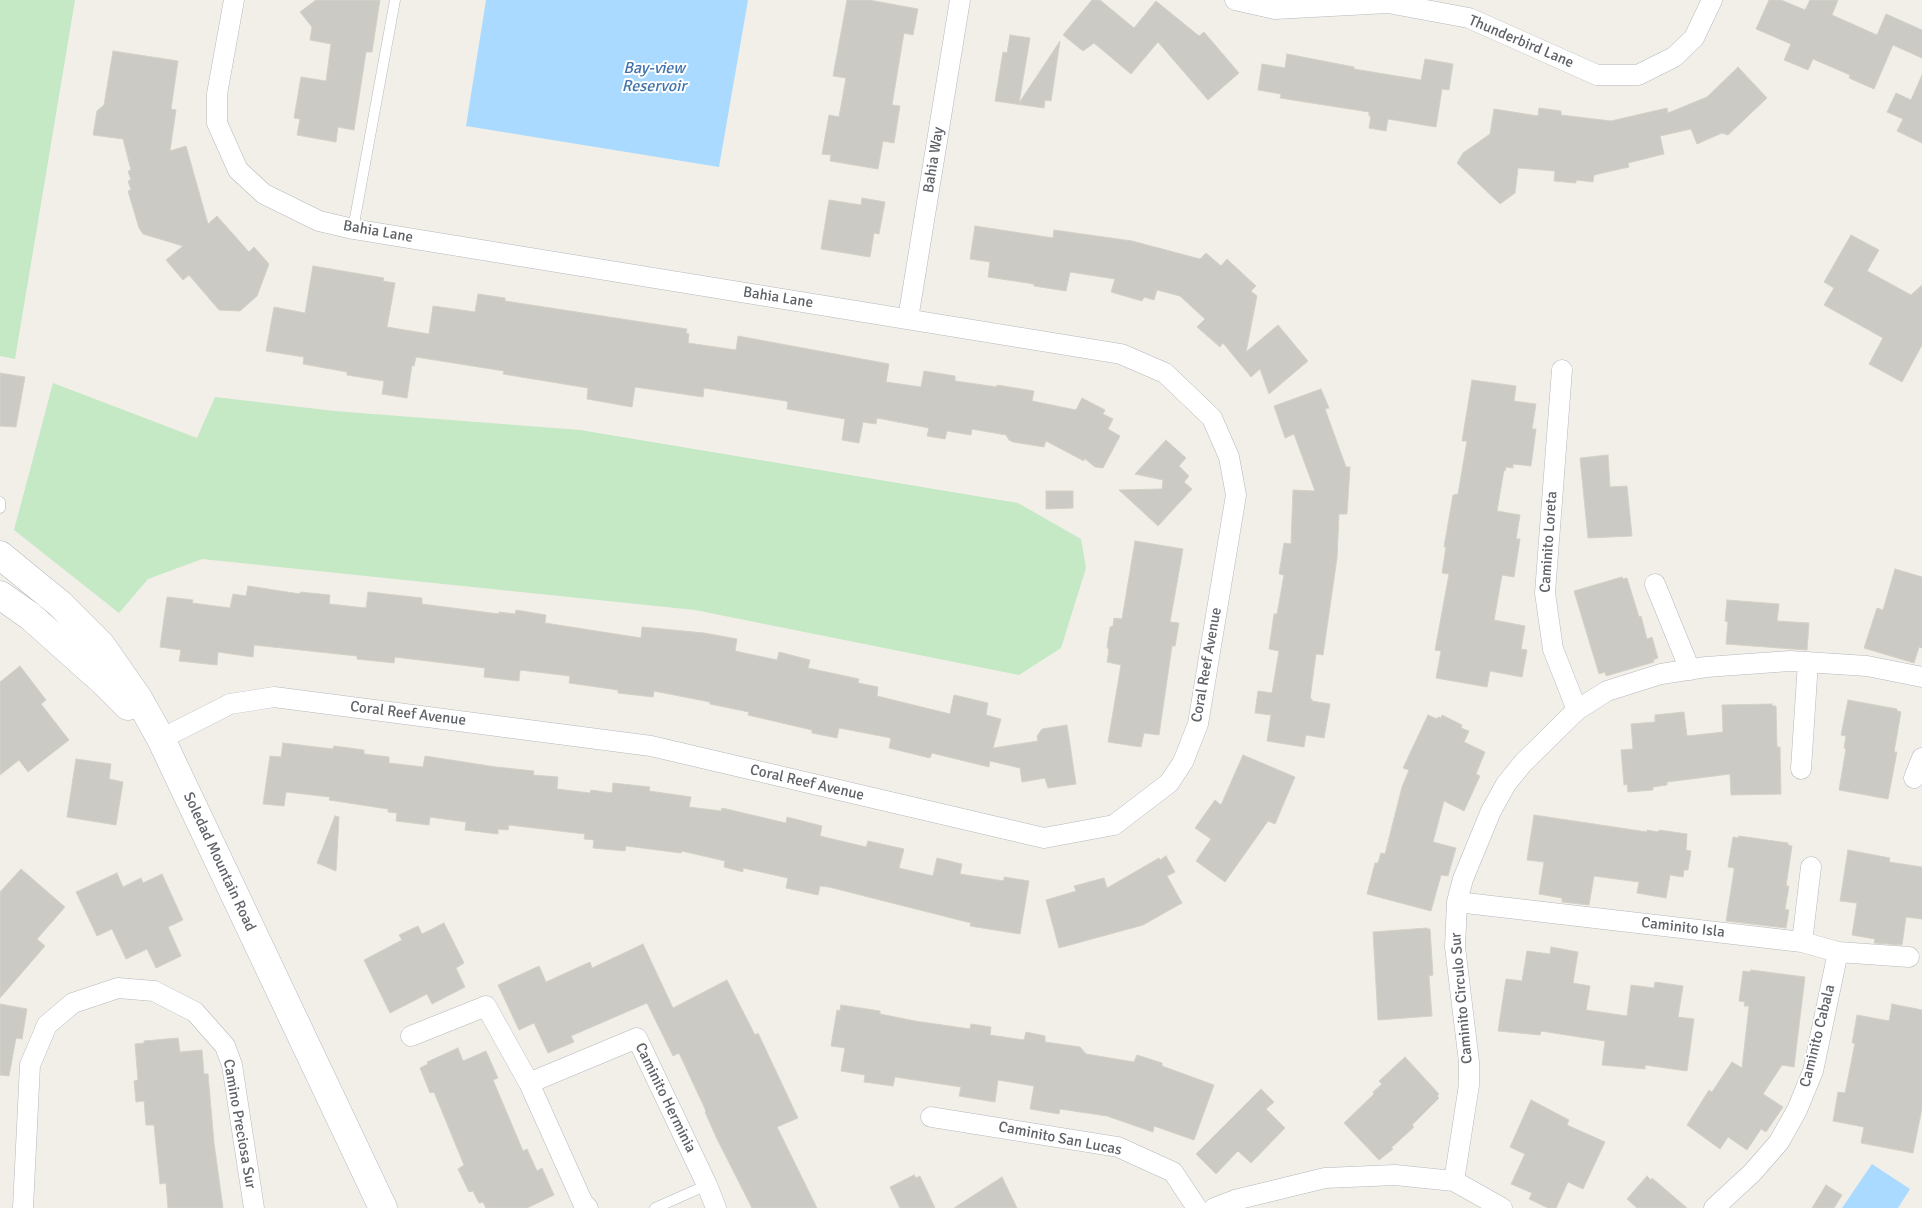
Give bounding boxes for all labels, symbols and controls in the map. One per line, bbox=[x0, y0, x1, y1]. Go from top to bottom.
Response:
street label: Thunderbird Lane bbox=[1466, 12, 1576, 72]
water label: Bay-view Reservoir bbox=[622, 59, 686, 97]
street label: Bahia Way bbox=[920, 126, 948, 194]
street label: Bahia Lane bbox=[342, 217, 414, 247]
street label: Bahia Lane bbox=[742, 284, 814, 312]
street label: Caminito Loreta bbox=[1536, 491, 1562, 593]
street label: Coral Reef Avenue bbox=[1188, 606, 1226, 724]
street label: Coral Reef Avenue bbox=[349, 698, 467, 730]
street label: Coral Reef Avenue bbox=[748, 761, 866, 805]
street label: Soledad Mountain Road bbox=[179, 790, 259, 934]
street label: Caminito Isla bbox=[1640, 914, 1726, 942]
street label: Caminito Circulo Sur bbox=[1447, 931, 1477, 1065]
street label: Caminito Cabala bbox=[1797, 983, 1839, 1089]
street label: Caminito Herminia bbox=[631, 1040, 699, 1156]
street label: Camino Preciosa Sur bbox=[219, 1058, 259, 1190]
street label: Caminito San Lucas bbox=[997, 1118, 1123, 1160]

